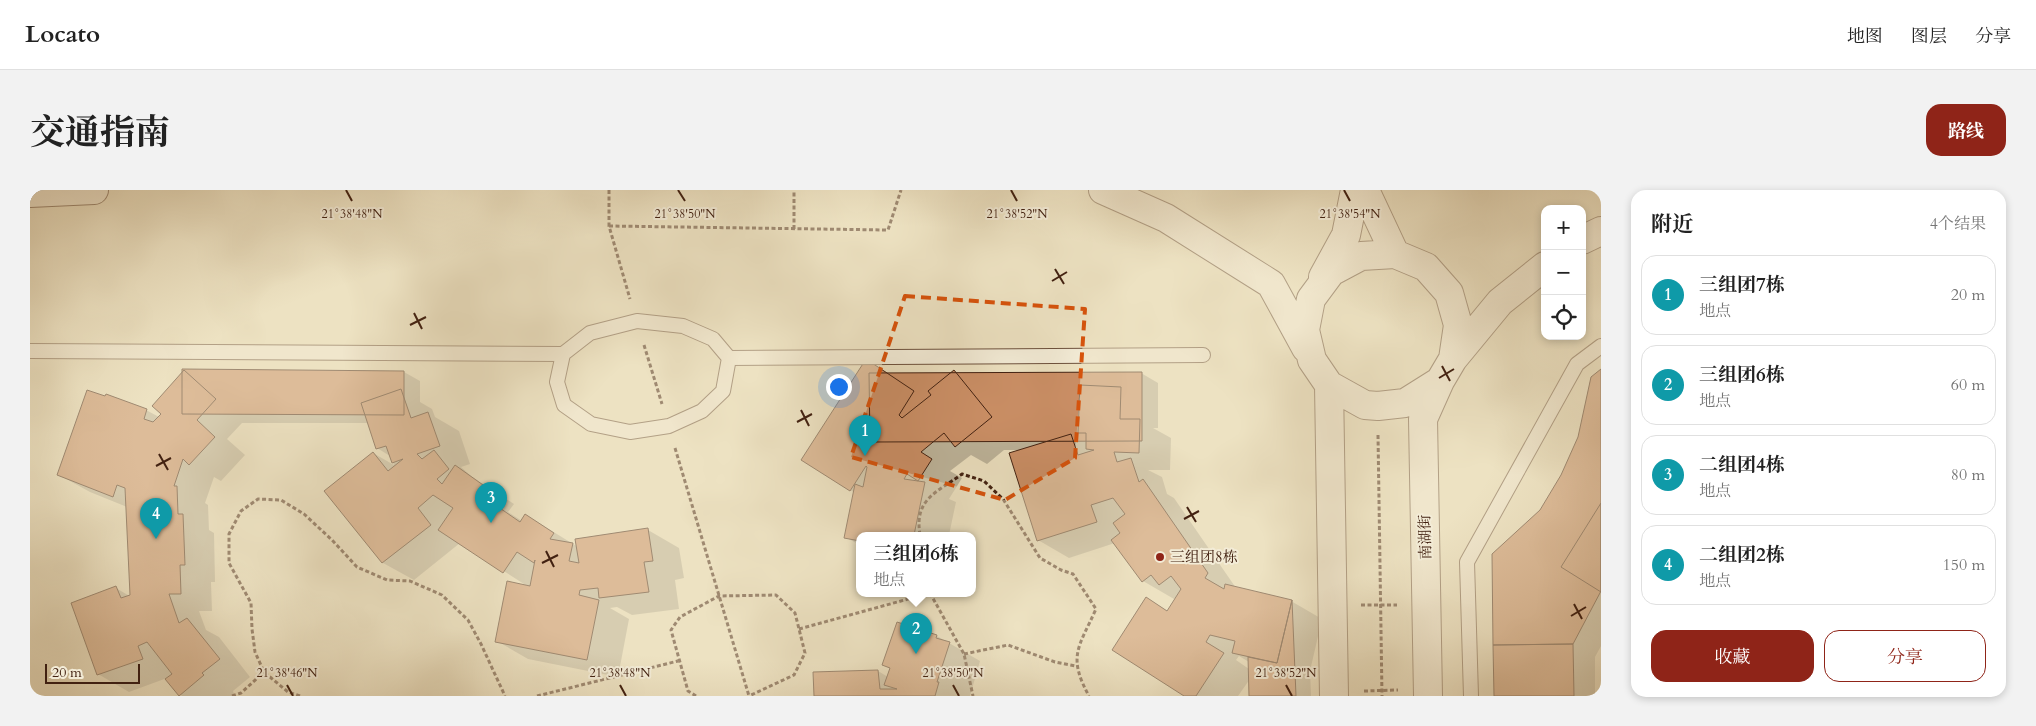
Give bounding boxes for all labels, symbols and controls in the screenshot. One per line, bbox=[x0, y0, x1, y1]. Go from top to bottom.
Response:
text: Locato bbox=[25, 18, 100, 51]
text: 地图 bbox=[1847, 24, 1883, 49]
text: 图层 bbox=[1911, 24, 1947, 49]
text: 分享 bbox=[1975, 24, 2011, 49]
button: 路线 bbox=[1926, 104, 2006, 156]
text: 交通指南 bbox=[30, 109, 170, 157]
map controls bbox=[1541, 205, 1586, 340]
button: + bbox=[1541, 205, 1586, 250]
text: 21°38'48"N bbox=[322, 206, 383, 222]
text: 21°38'50"N bbox=[655, 206, 716, 222]
text: 21°38'52"N bbox=[987, 206, 1048, 222]
text: 21°38'54"N bbox=[1320, 206, 1381, 222]
text: 附近 bbox=[1651, 210, 1693, 239]
text: 4个结果 bbox=[1930, 213, 1986, 235]
button: − bbox=[1541, 250, 1586, 295]
text: 三组团7栋 bbox=[1699, 272, 1785, 298]
text: 1 bbox=[1664, 284, 1672, 306]
text: 20 m bbox=[1951, 284, 1985, 306]
button: locate bbox=[1541, 295, 1586, 340]
text: 地点 bbox=[1699, 300, 1731, 322]
text: 三组团6栋 bbox=[1699, 362, 1785, 388]
your location bbox=[826, 374, 852, 400]
text: 2 bbox=[1664, 374, 1672, 396]
text: 60 m bbox=[1951, 374, 1985, 396]
text: 地点 bbox=[1699, 390, 1731, 412]
pin: 1 bbox=[849, 415, 881, 456]
text: 二组团4栋 bbox=[1699, 452, 1785, 478]
text: 3 bbox=[1664, 464, 1672, 486]
text: 80 m bbox=[1951, 464, 1985, 486]
text: 地点 bbox=[1699, 480, 1731, 502]
pin: 3 bbox=[475, 482, 507, 523]
pin: 4 bbox=[140, 498, 172, 539]
street label: 南湖街 bbox=[1415, 514, 1435, 560]
popup bbox=[856, 532, 976, 597]
text: 三组团6栋 bbox=[873, 541, 959, 567]
text: 二组团2栋 bbox=[1699, 542, 1785, 568]
place label: 三组团8栋 bbox=[1170, 547, 1238, 567]
marker: 三组团8栋 bbox=[1154, 551, 1166, 563]
text: 4 bbox=[1664, 554, 1672, 576]
text: 150 m bbox=[1943, 554, 1985, 576]
text: 地点 bbox=[873, 569, 905, 591]
text: 地点 bbox=[1699, 570, 1731, 592]
pin: 2 bbox=[900, 613, 932, 654]
button: 收藏 bbox=[1651, 630, 1814, 682]
button: 分享 bbox=[1824, 630, 1986, 682]
scale bar bbox=[45, 661, 140, 684]
text: 20 m bbox=[52, 663, 82, 682]
text: 21°38'46"N bbox=[257, 665, 318, 681]
text: 21°38'48"N bbox=[590, 665, 651, 681]
text: 21°38'50"N bbox=[923, 665, 984, 681]
text: 21°38'52"N bbox=[1256, 665, 1317, 681]

